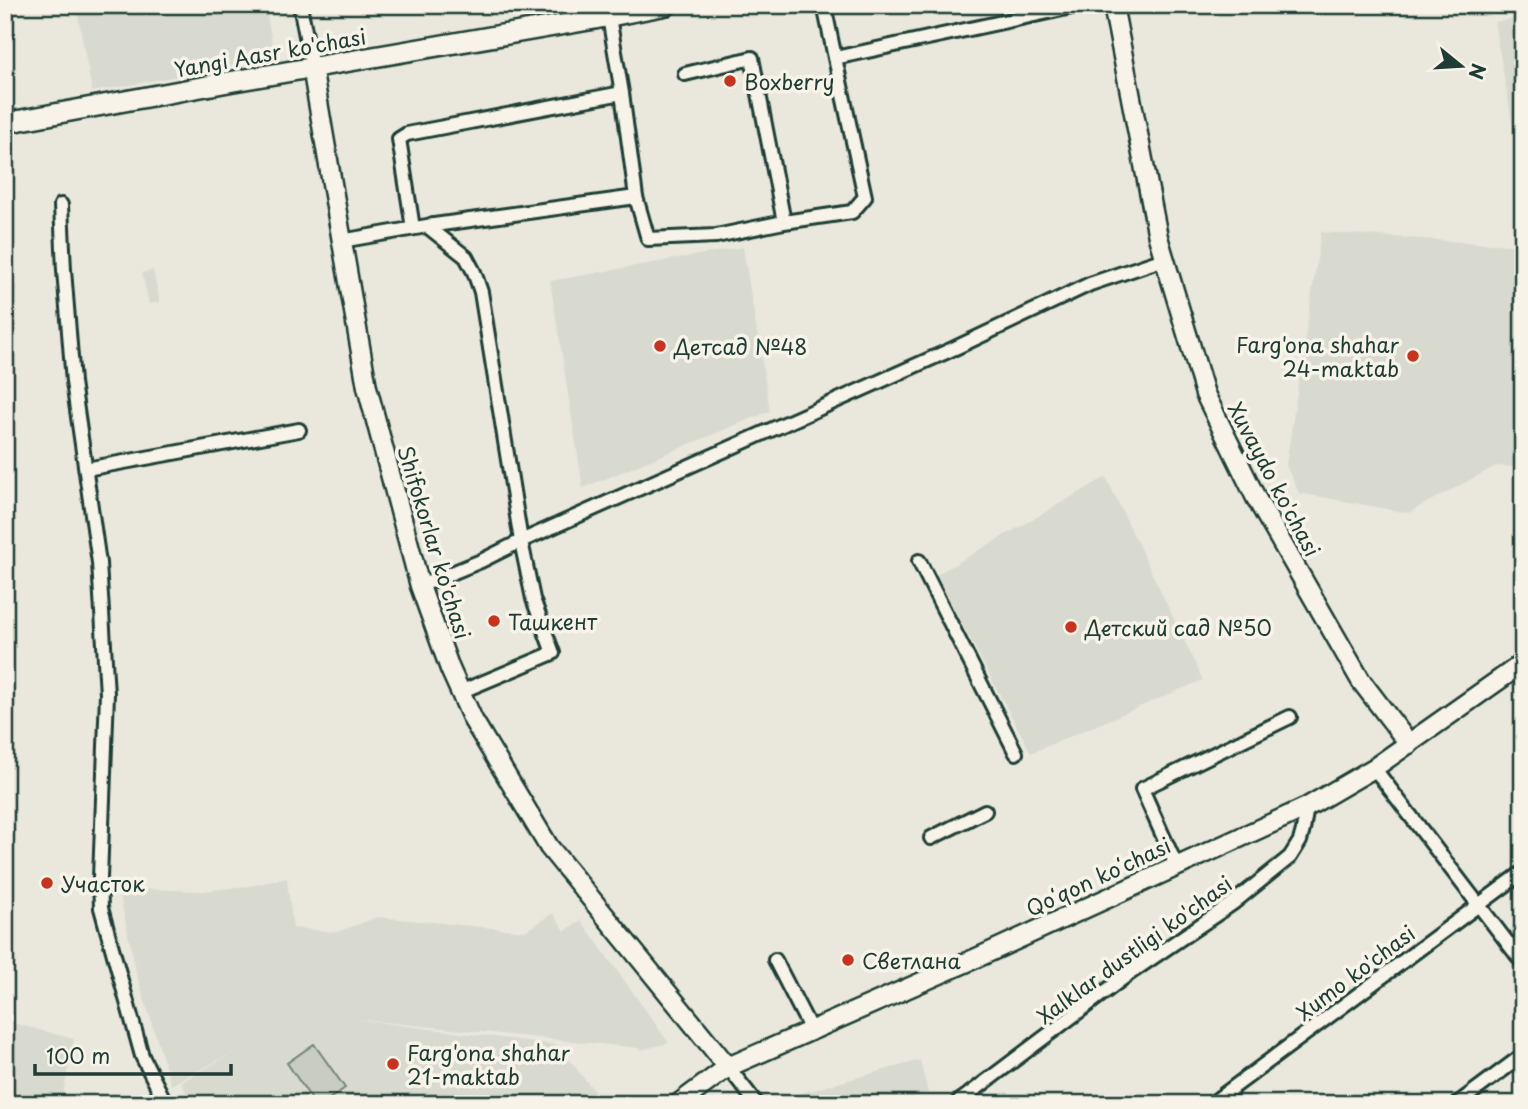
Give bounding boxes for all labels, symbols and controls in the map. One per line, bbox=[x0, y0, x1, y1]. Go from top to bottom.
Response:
street label: Yangi Aasr ko'chasi bbox=[172, 19, 368, 85]
north arrow bbox=[1426, 32, 1496, 102]
text: N bbox=[1462, 60, 1494, 83]
place label: Boxberry bbox=[744, 65, 835, 97]
marker: Boxberry bbox=[722, 73, 738, 89]
place label: Farg'ona shahar 24-maktab bbox=[1236, 328, 1400, 384]
place label: Детсад №48 bbox=[673, 330, 807, 362]
marker: Детсад №48 bbox=[652, 338, 668, 354]
marker: Farg'ona shahar 24-maktab bbox=[1405, 348, 1421, 364]
street label: Xuvaydo ko'chasi bbox=[1221, 396, 1329, 562]
street label: Shifokorlar ko'chasi bbox=[390, 441, 480, 643]
place label: Ташкент bbox=[508, 605, 598, 637]
place label: Детский сад №50 bbox=[1084, 611, 1272, 643]
marker: Ташкент bbox=[486, 613, 502, 629]
marker: Детский сад №50 bbox=[1063, 619, 1079, 635]
street label: Qoʻqon koʻchasi bbox=[1020, 828, 1176, 924]
place label: Участок bbox=[61, 867, 145, 899]
street label: Xalklar dustligi ko'chasi bbox=[1030, 867, 1238, 1031]
marker: Участок bbox=[39, 875, 55, 891]
street label: Xumo ko'chasi bbox=[1289, 917, 1421, 1027]
place label: Светлана bbox=[862, 944, 962, 976]
marker: Светлана bbox=[840, 952, 856, 968]
scale bar bbox=[35, 1032, 231, 1076]
place label: Farg'ona shahar 21-maktab bbox=[407, 1036, 571, 1092]
text: 100 m bbox=[46, 1039, 110, 1071]
marker: Farg'ona shahar 21-maktab bbox=[385, 1056, 401, 1072]

